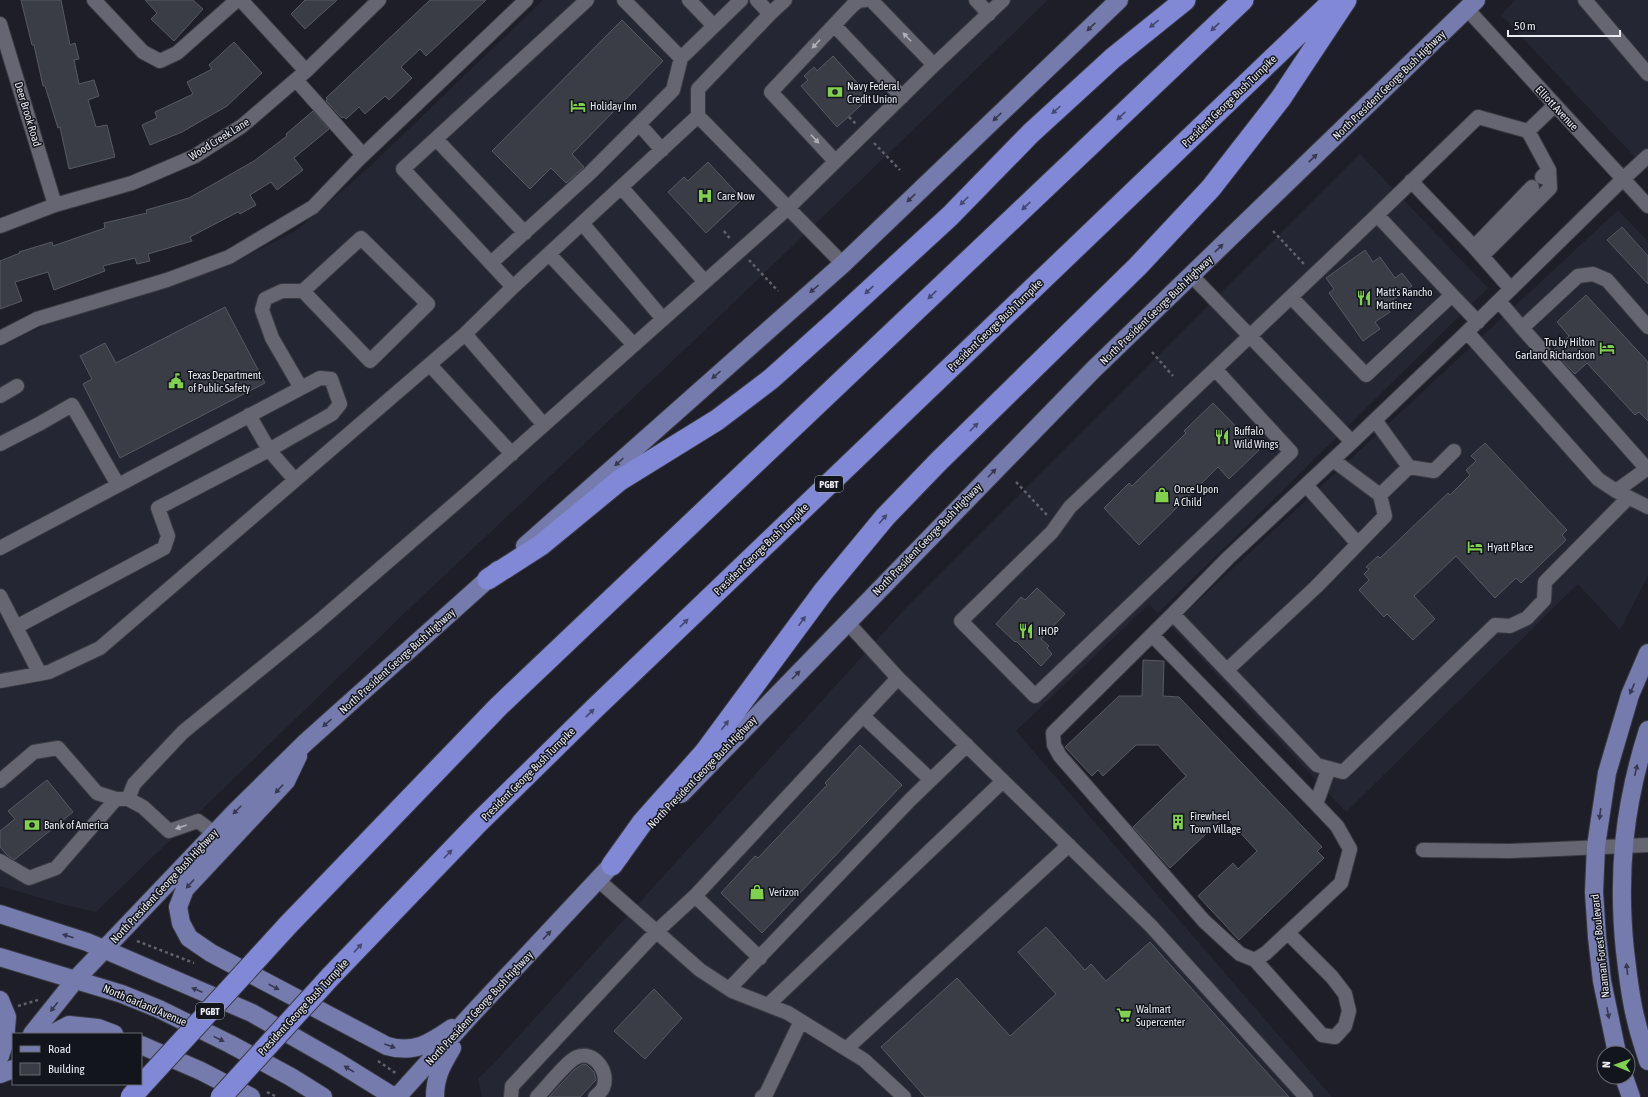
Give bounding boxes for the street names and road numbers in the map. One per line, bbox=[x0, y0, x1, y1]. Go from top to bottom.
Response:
street label: North President George Bush Highway bbox=[1330, 28, 1448, 142]
street label: President George Bush Turnpike bbox=[1179, 53, 1279, 149]
street label: Deer Brook Road bbox=[12, 80, 44, 148]
street label: Elliott Avenue bbox=[1533, 83, 1581, 133]
street label: Wood Creek Lane bbox=[187, 116, 251, 162]
street label: North President George Bush Highway bbox=[1097, 253, 1215, 367]
street label: President George Bush Turnpike bbox=[945, 277, 1045, 373]
road number: PGBT bbox=[815, 476, 843, 492]
street label: North President George Bush Highway bbox=[870, 480, 984, 598]
street label: President George Bush Turnpike bbox=[711, 501, 811, 597]
street label: North President George Bush Highway bbox=[337, 606, 458, 716]
street label: North President George Bush Highway bbox=[645, 713, 759, 831]
street label: President George Bush Turnpike bbox=[479, 725, 577, 823]
street label: North President George Bush Highway bbox=[108, 826, 220, 945]
street label: Naaman Forest Boulevard bbox=[1589, 894, 1611, 998]
street label: North President George Bush Highway bbox=[423, 948, 535, 1067]
street label: President George Bush Turnpike bbox=[255, 956, 351, 1057]
street label: North Garland Avenue bbox=[101, 982, 189, 1028]
road number: PGBT bbox=[196, 1003, 224, 1019]

